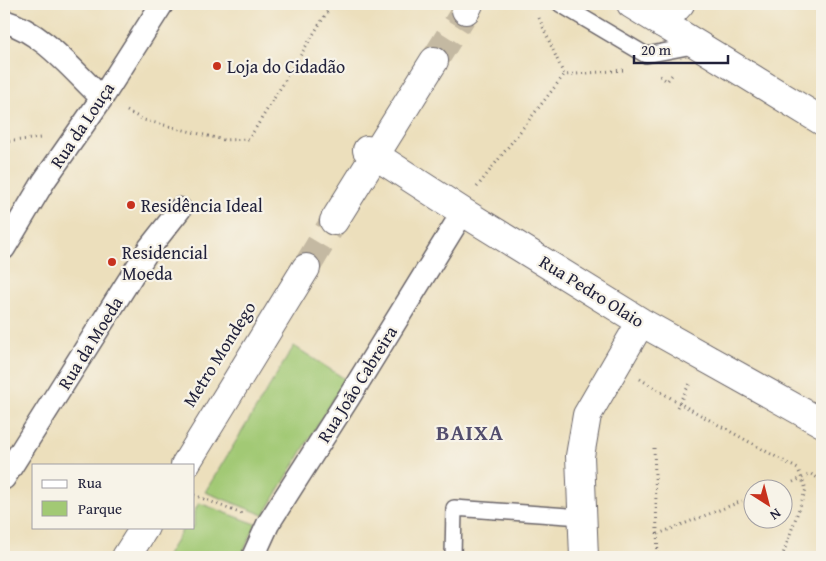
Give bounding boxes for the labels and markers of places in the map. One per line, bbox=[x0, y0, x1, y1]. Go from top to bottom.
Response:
place label: Loja do Cidadão bbox=[227, 53, 345, 80]
marker: Loja do Cidadão bbox=[211, 60, 223, 72]
place label: Residência Ideal bbox=[141, 192, 263, 219]
marker: Residência Ideal bbox=[125, 199, 137, 211]
place label: Residencial Moeda bbox=[122, 239, 208, 287]
marker: Residencial Moeda bbox=[106, 256, 118, 268]

